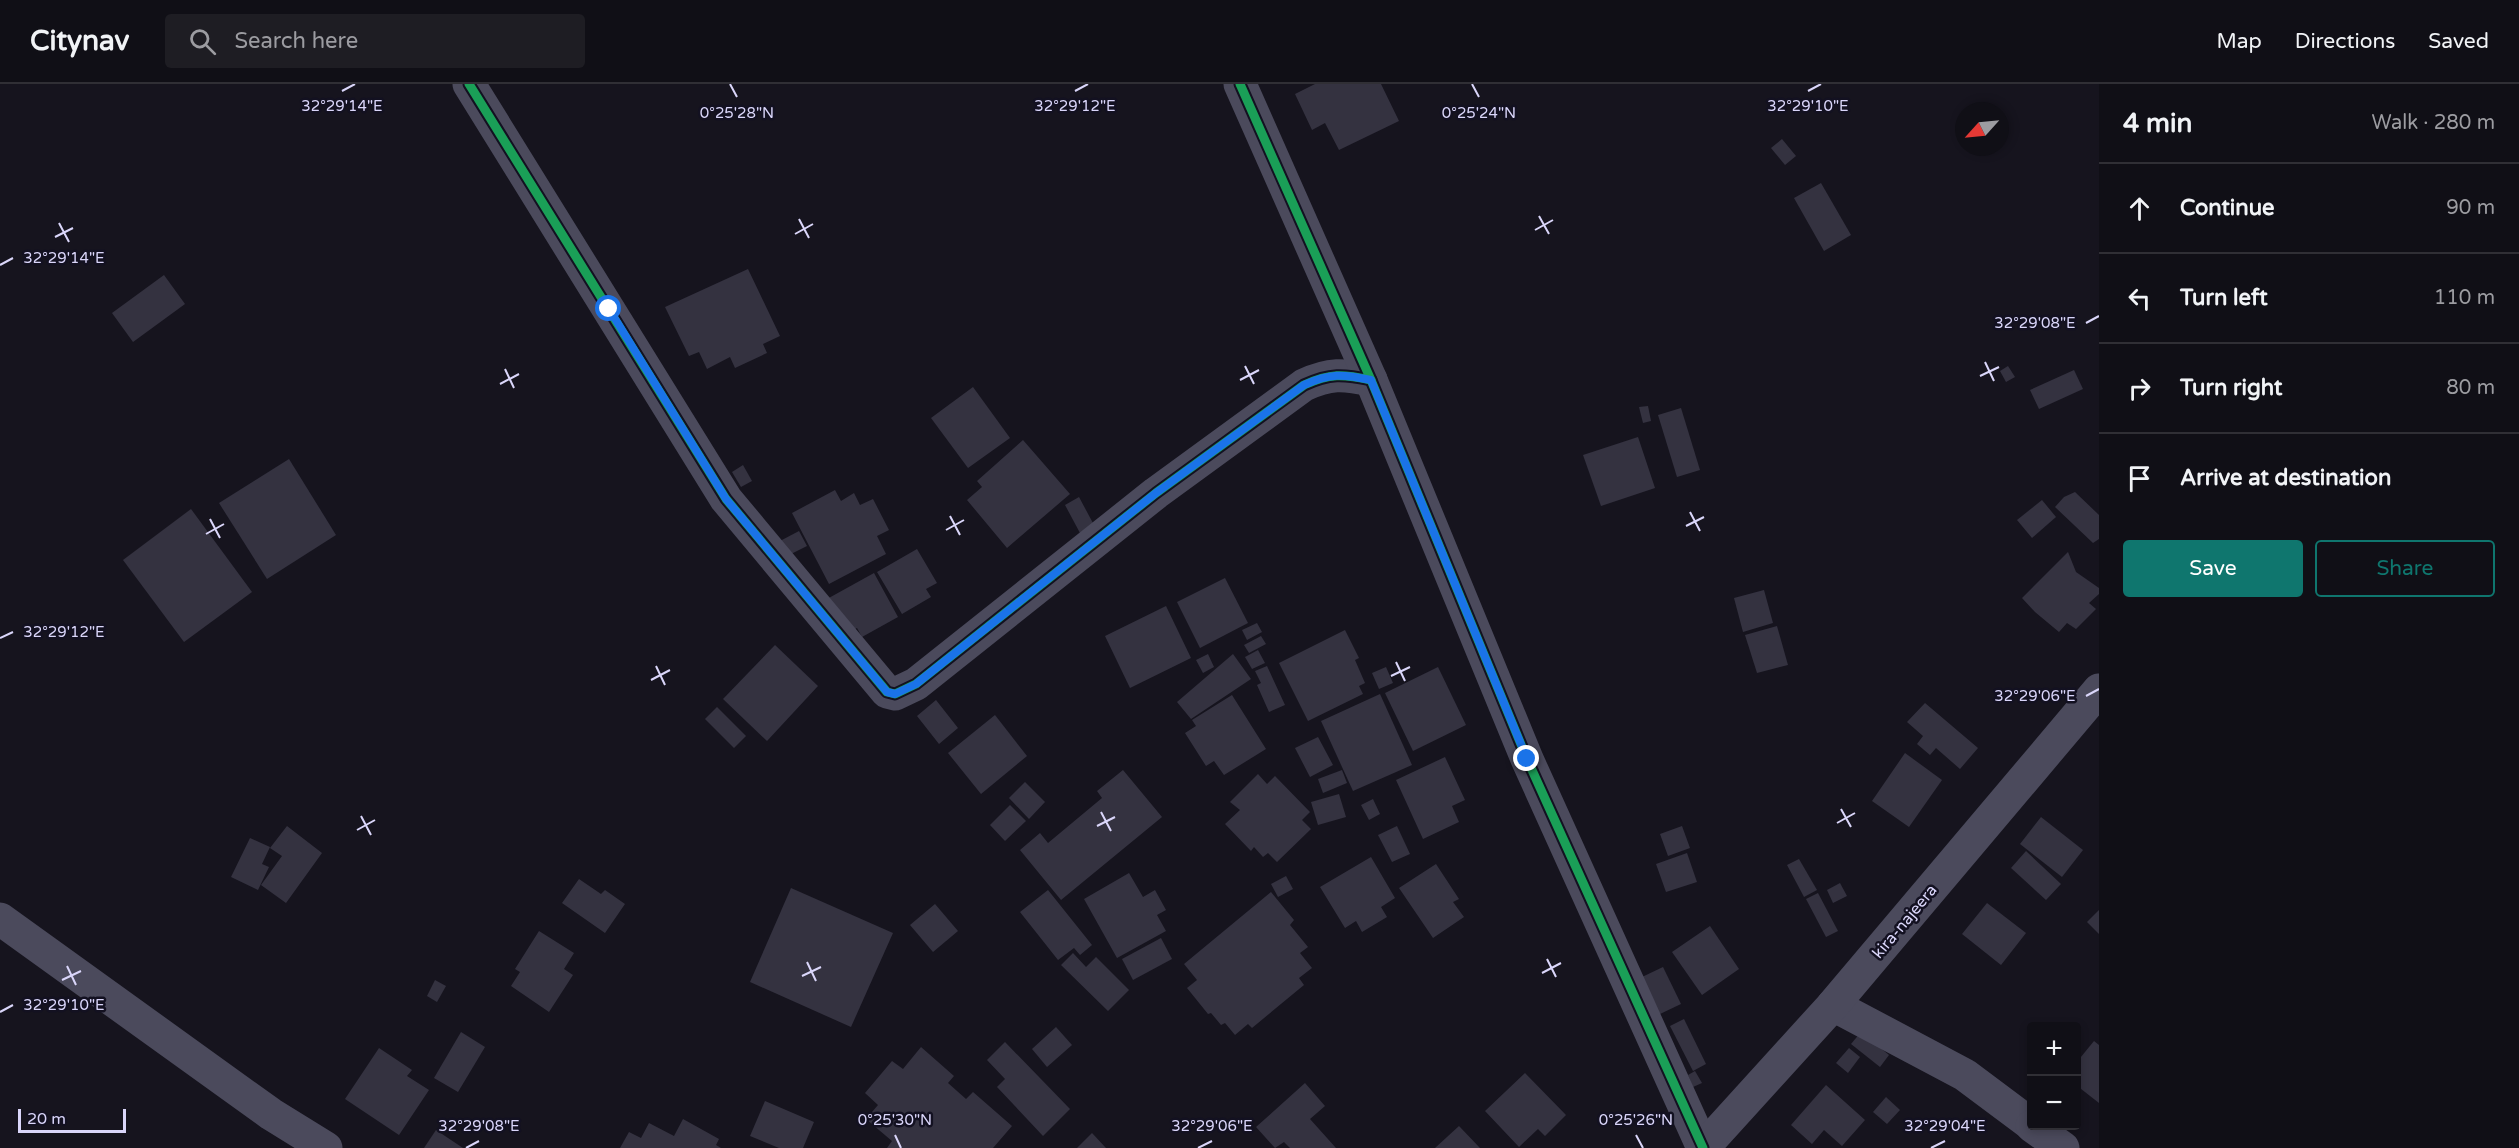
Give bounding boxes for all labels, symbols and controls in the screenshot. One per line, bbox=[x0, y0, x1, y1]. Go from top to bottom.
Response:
search box bbox=[165, 14, 585, 68]
text: Citynav bbox=[30, 24, 129, 58]
icon: search bbox=[186, 25, 219, 58]
text: Search here bbox=[234, 28, 358, 54]
text: Map bbox=[2216, 29, 2262, 54]
text: Directions bbox=[2295, 29, 2395, 54]
text: Saved bbox=[2428, 29, 2489, 54]
text: 32°29'14"E bbox=[301, 97, 383, 115]
text: 32°29'12"E bbox=[1034, 97, 1116, 115]
text: 32°29'10"E bbox=[1767, 97, 1849, 115]
north arrow bbox=[1955, 102, 2009, 156]
text: 0°25'28"N bbox=[700, 104, 774, 122]
text: 0°25'24"N bbox=[1442, 104, 1516, 122]
text: 4 min bbox=[2123, 108, 2192, 139]
text: Walk · 280 m bbox=[2372, 111, 2495, 135]
icon: ahead bbox=[2123, 192, 2156, 225]
text: Continue bbox=[2180, 195, 2275, 221]
text: 90 m bbox=[2446, 196, 2495, 220]
text: 32°29'14"E bbox=[23, 249, 105, 267]
icon: left bbox=[2123, 282, 2156, 315]
text: Turn left bbox=[2180, 285, 2268, 311]
text: 110 m bbox=[2434, 286, 2495, 310]
route start bbox=[595, 295, 621, 321]
text: 32°29'08"E bbox=[1994, 314, 2076, 332]
icon: right bbox=[2123, 372, 2156, 405]
text: Turn right bbox=[2180, 375, 2282, 401]
text: 80 m bbox=[2446, 376, 2495, 400]
icon: arrive bbox=[2123, 462, 2156, 495]
text: Arrive at destination bbox=[2180, 465, 2391, 491]
button: Save bbox=[2123, 540, 2303, 597]
button: Share bbox=[2315, 540, 2495, 597]
text: 32°29'12"E bbox=[23, 623, 105, 641]
text: 32°29'06"E bbox=[1994, 687, 2076, 705]
route end bbox=[1513, 745, 1539, 771]
street label: kira-najeera bbox=[1868, 881, 1941, 963]
text: 32°29'10"E bbox=[23, 996, 105, 1014]
map controls bbox=[2027, 1022, 2081, 1130]
button: + bbox=[2027, 1022, 2081, 1076]
button: − bbox=[2027, 1076, 2081, 1130]
scale bar bbox=[18, 1106, 126, 1134]
text: 20 m bbox=[27, 1109, 66, 1129]
text: 0°25'30"N bbox=[858, 1111, 932, 1129]
text: 0°25'26"N bbox=[1599, 1111, 1673, 1129]
text: 32°29'08"E bbox=[438, 1117, 520, 1135]
text: 32°29'06"E bbox=[1171, 1117, 1253, 1135]
text: 32°29'04"E bbox=[1904, 1117, 1986, 1135]

